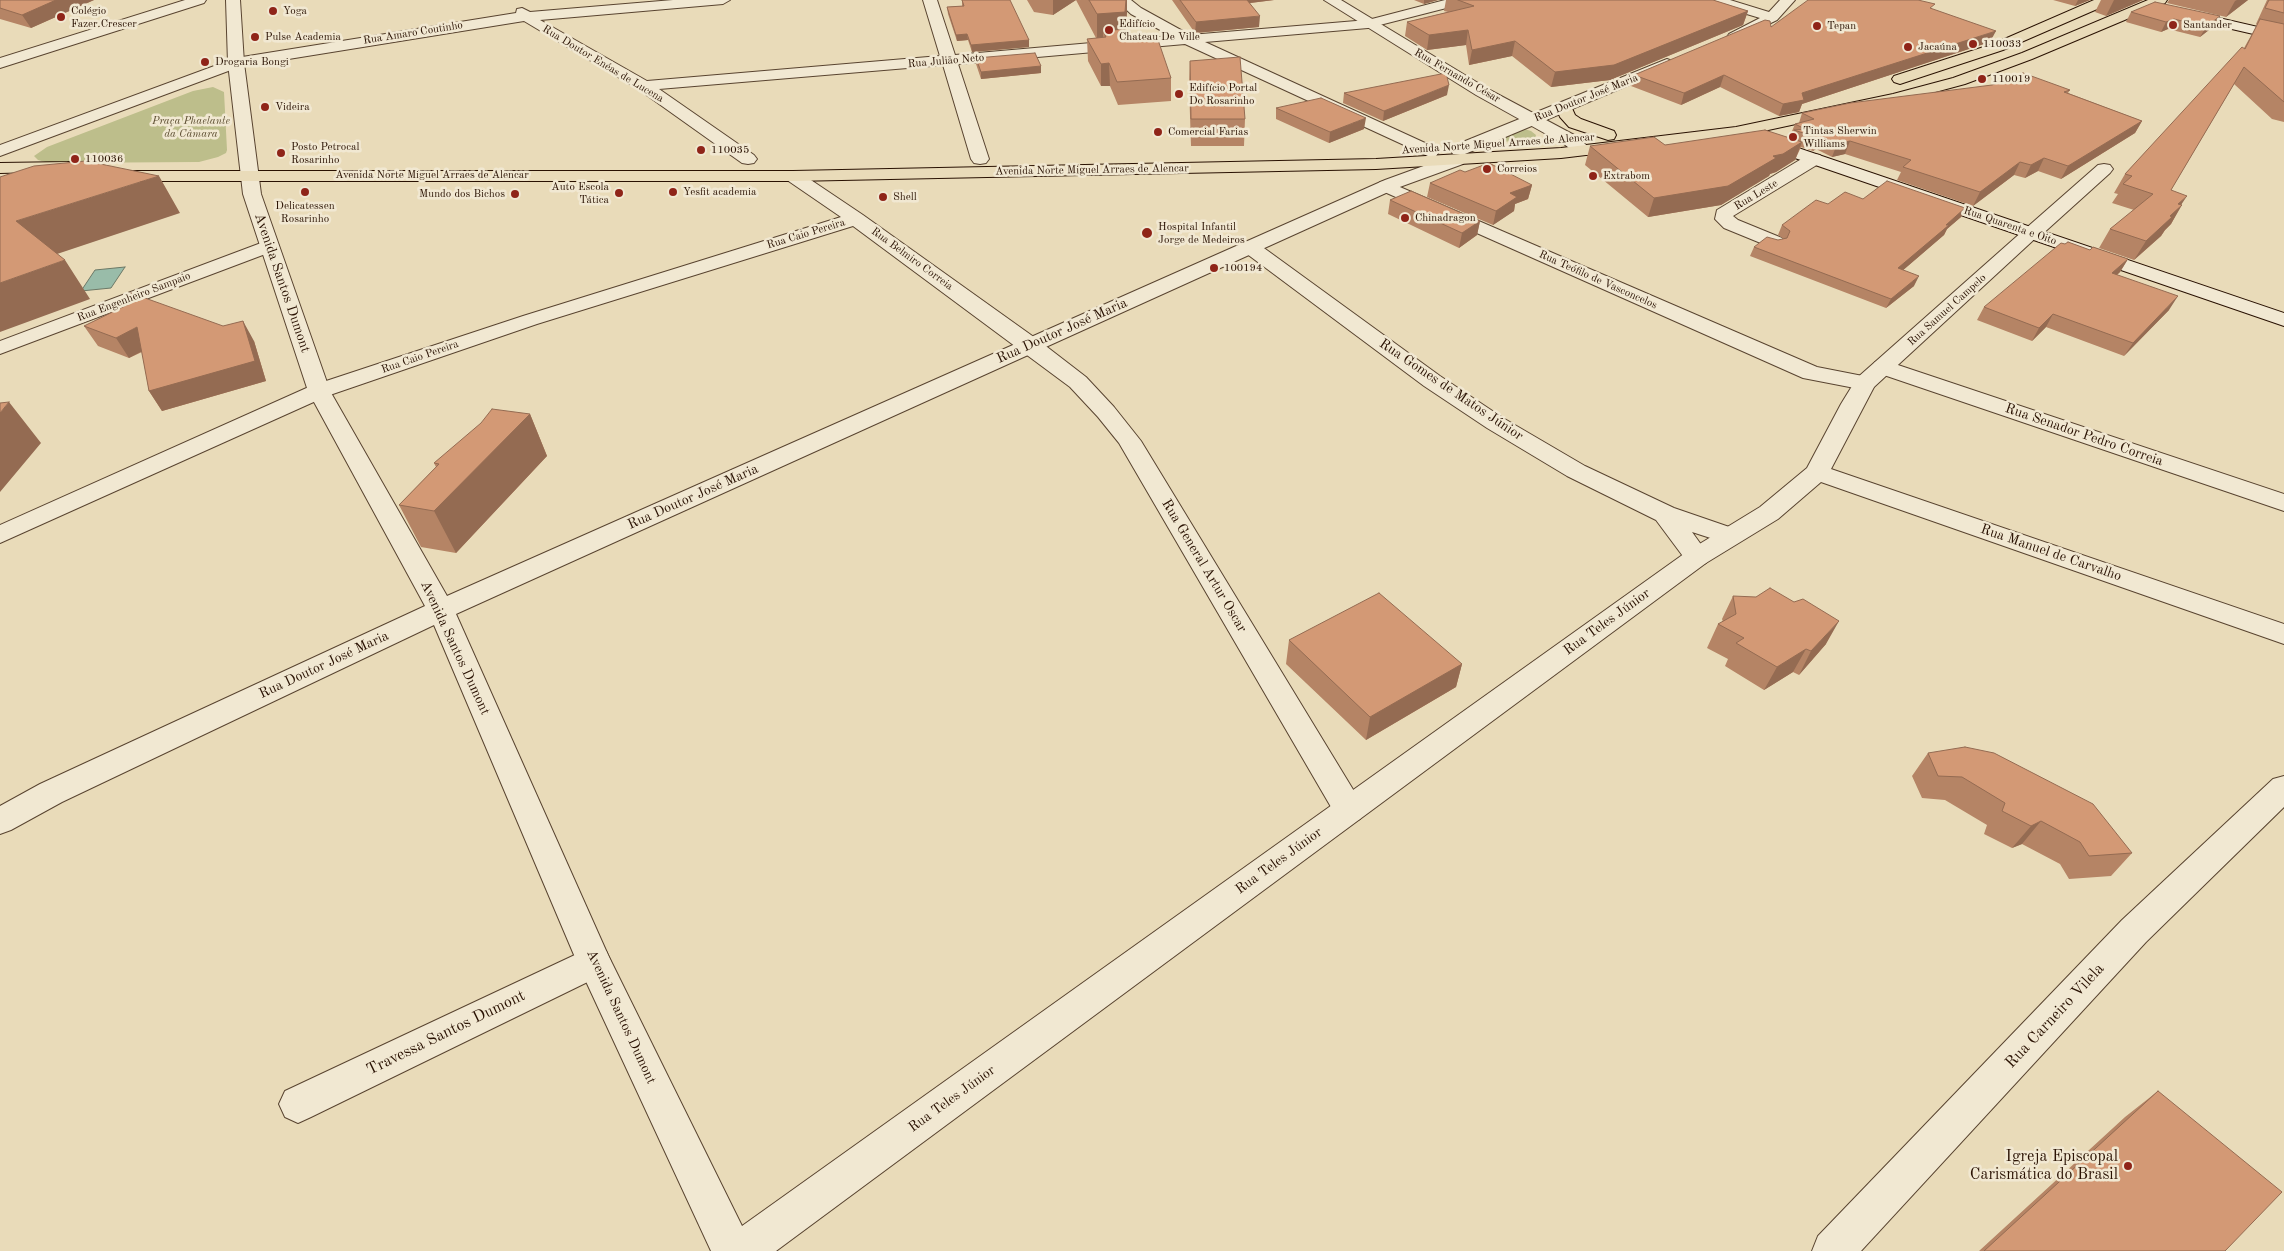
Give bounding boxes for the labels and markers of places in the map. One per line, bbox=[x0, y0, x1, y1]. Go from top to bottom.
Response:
place label: Colégio Fazer Crescer bbox=[71, 4, 137, 30]
place label: Yoga bbox=[283, 4, 307, 18]
marker: Yoga bbox=[267, 5, 279, 17]
marker: Colégio Fazer Crescer bbox=[55, 11, 67, 23]
place label: Edifício Chateau De Ville bbox=[1119, 17, 1200, 43]
place label: Santander bbox=[2183, 18, 2232, 32]
place label: Tepan bbox=[1827, 19, 1856, 33]
marker: Santander bbox=[2167, 19, 2179, 31]
marker: Tepan bbox=[1811, 20, 1823, 32]
marker: Edifício Chateau De Ville bbox=[1103, 24, 1115, 36]
place label: Pulse Academia bbox=[265, 30, 341, 44]
marker: Pulse Academia bbox=[249, 31, 261, 43]
place label: 110033 bbox=[1983, 37, 2021, 51]
marker: 110033 bbox=[1967, 38, 1979, 50]
place label: Jacaúna bbox=[1918, 40, 1957, 54]
marker: Jacaúna bbox=[1902, 41, 1914, 53]
place label: Drogaria Bongi bbox=[215, 55, 289, 69]
marker: Drogaria Bongi bbox=[199, 56, 211, 68]
place label: 110019 bbox=[1992, 72, 2030, 86]
marker: 110019 bbox=[1976, 73, 1988, 85]
place label: Edifício Portal Do Rosarinho bbox=[1189, 81, 1257, 107]
marker: Edifício Portal Do Rosarinho bbox=[1173, 88, 1185, 100]
place label: Videira bbox=[275, 100, 310, 114]
marker: Videira bbox=[259, 101, 271, 113]
place label: Tintas Sherwin Williams bbox=[1803, 124, 1877, 150]
place label: Comercial Farias bbox=[1168, 125, 1248, 139]
marker: Comercial Farias bbox=[1152, 126, 1164, 138]
marker: Tintas Sherwin Williams bbox=[1787, 131, 1799, 143]
place label: Posto Petrocal Rosarinho bbox=[291, 140, 360, 166]
place label: 110035 bbox=[711, 143, 749, 157]
marker: 110035 bbox=[695, 144, 707, 156]
marker: Posto Petrocal Rosarinho bbox=[275, 147, 287, 159]
place label: 110036 bbox=[85, 152, 123, 166]
marker: 110036 bbox=[69, 153, 81, 165]
place label: Correios bbox=[1497, 162, 1537, 176]
marker: Correios bbox=[1481, 163, 1493, 175]
place label: Extrabom bbox=[1603, 169, 1650, 183]
marker: Extrabom bbox=[1587, 170, 1599, 182]
place label: Auto Escola Tática bbox=[551, 180, 609, 206]
place label: Yesfit academia bbox=[683, 185, 756, 199]
marker: Delicatessen Rosarinho bbox=[299, 186, 311, 198]
marker: Yesfit academia bbox=[667, 186, 679, 198]
place label: Mundo dos Bichos bbox=[419, 187, 505, 201]
marker: Auto Escola Tática bbox=[613, 187, 625, 199]
marker: Mundo dos Bichos bbox=[509, 188, 521, 200]
place label: Shell bbox=[893, 190, 917, 204]
marker: Shell bbox=[877, 191, 889, 203]
place label: Delicatessen Rosarinho bbox=[275, 199, 335, 225]
place label: Chinadragon bbox=[1415, 211, 1476, 225]
marker: Chinadragon bbox=[1399, 212, 1411, 224]
place label: Hospital Infantil Jorge de Medeiros bbox=[1158, 220, 1245, 246]
marker: Hospital Infantil Jorge de Medeiros bbox=[1140, 226, 1154, 240]
place label: 100194 bbox=[1224, 261, 1262, 275]
marker: 100194 bbox=[1208, 262, 1220, 274]
place label: Igreja Episcopal Carismática do Brasil bbox=[1970, 1147, 2118, 1185]
marker: Igreja Episcopal Carismática do Brasil bbox=[2122, 1160, 2134, 1172]

